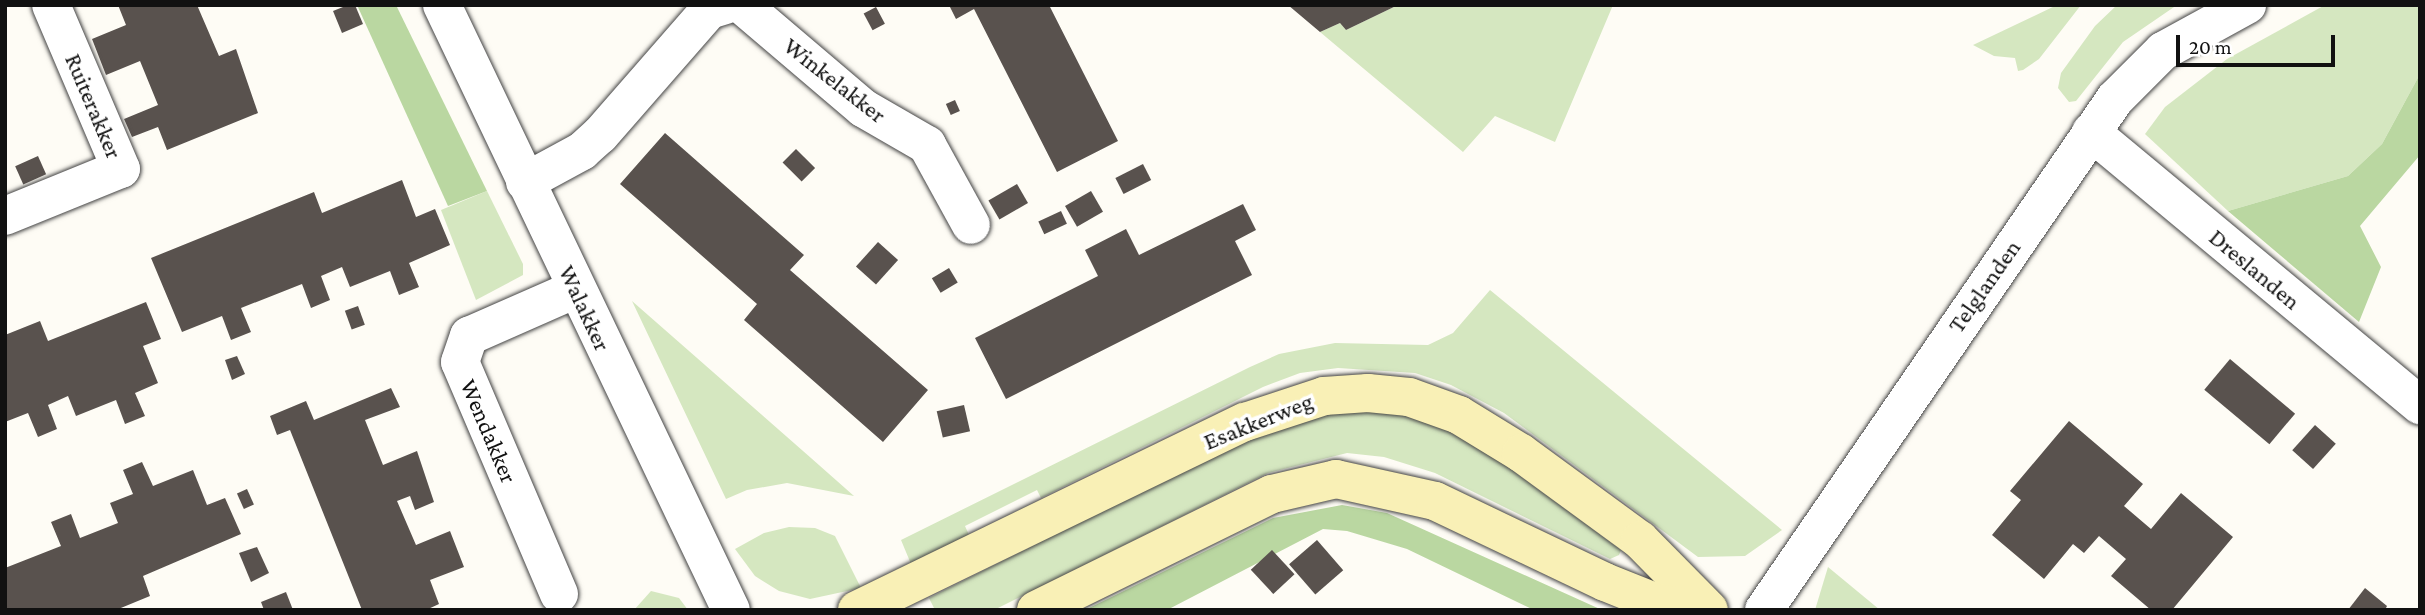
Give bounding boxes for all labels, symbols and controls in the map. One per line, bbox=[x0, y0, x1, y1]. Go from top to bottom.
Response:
scale bar bbox=[2180, 21, 2339, 65]
street label: Winkelakker bbox=[778, 31, 892, 129]
text: 20 m bbox=[2189, 35, 2232, 59]
street label: Ruiterakker bbox=[59, 49, 129, 163]
street label: Dreslanden bbox=[2203, 223, 2307, 315]
street label: Telglanden bbox=[1942, 234, 2026, 338]
street label: Walakker bbox=[553, 261, 617, 355]
street label: Wendakker bbox=[454, 375, 524, 487]
street label: Esakkerweg bbox=[1199, 386, 1317, 456]

